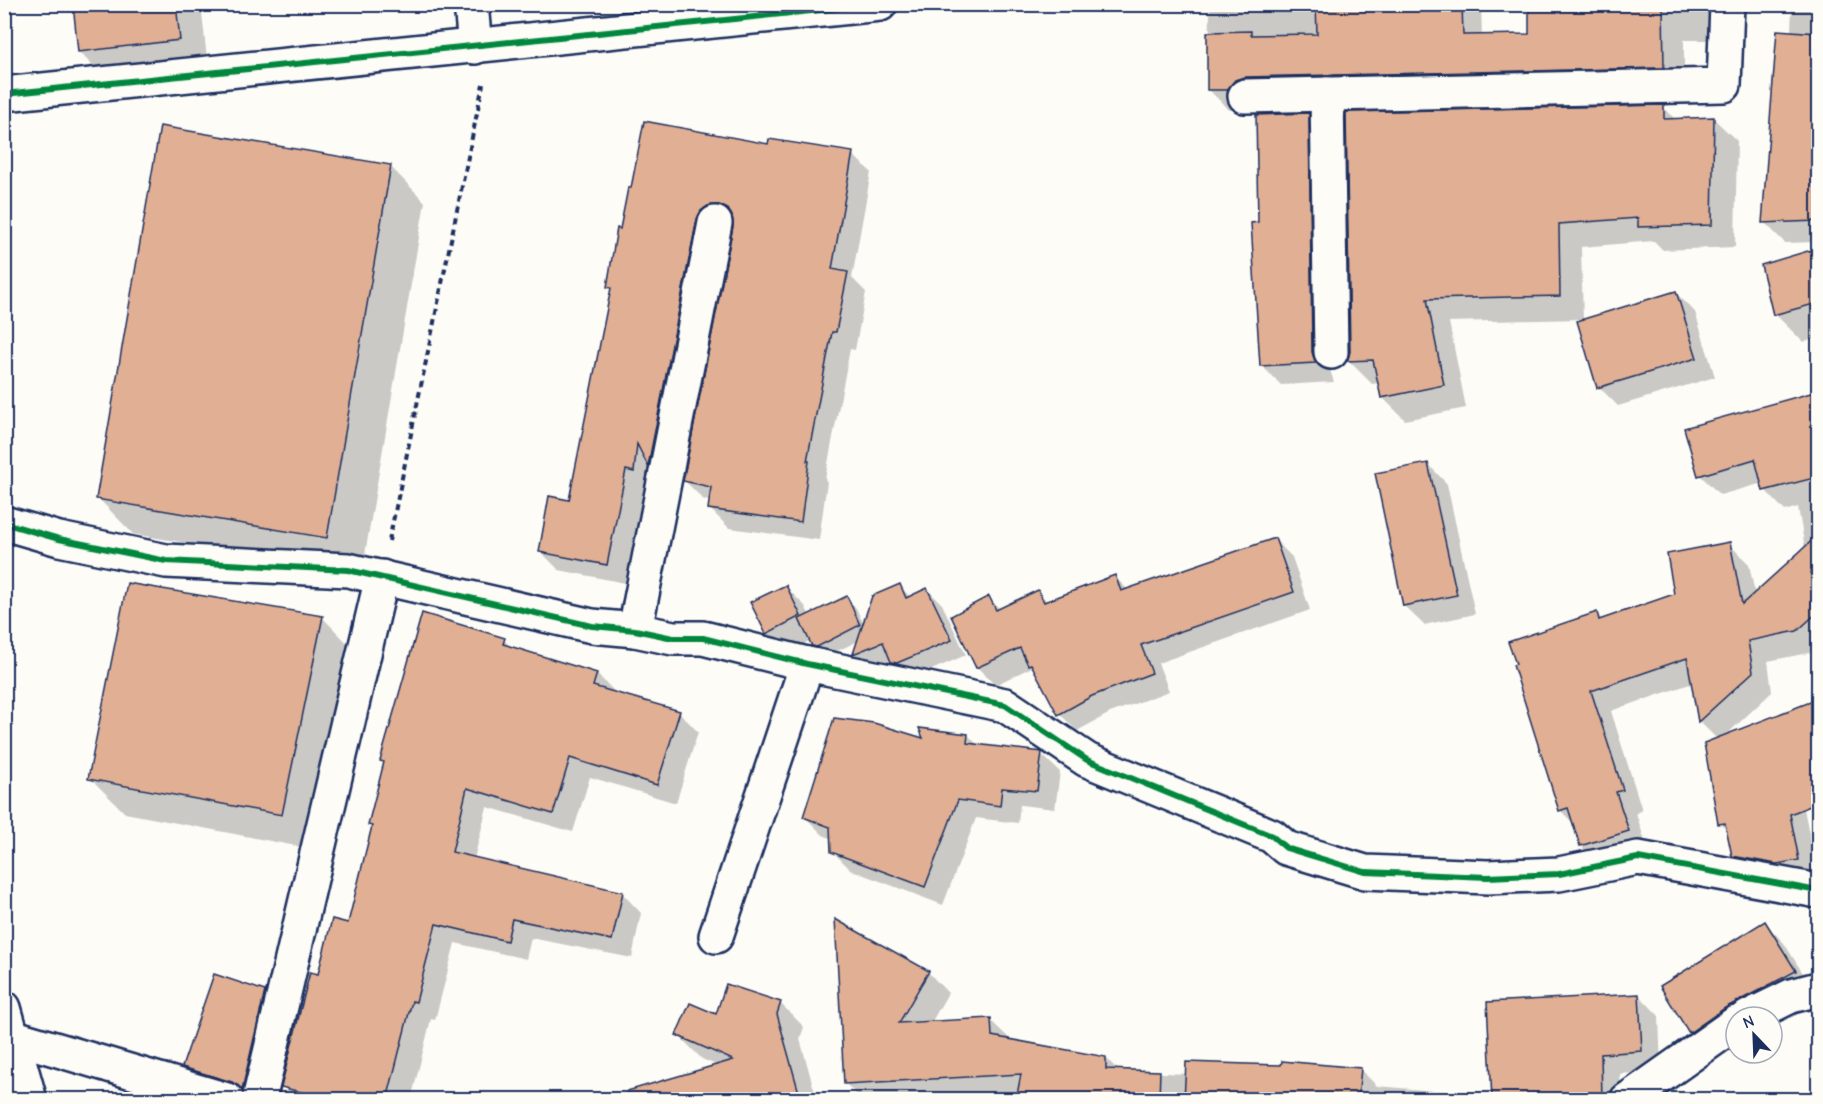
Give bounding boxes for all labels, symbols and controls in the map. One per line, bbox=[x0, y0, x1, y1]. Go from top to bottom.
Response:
north arrow bbox=[1724, 1005, 1784, 1065]
text: N bbox=[1740, 1012, 1757, 1032]

